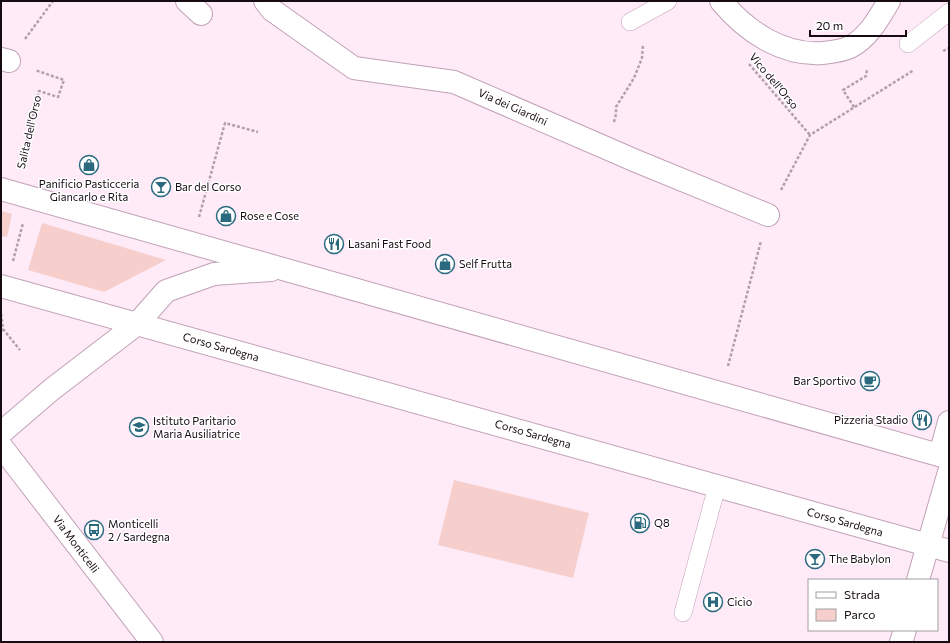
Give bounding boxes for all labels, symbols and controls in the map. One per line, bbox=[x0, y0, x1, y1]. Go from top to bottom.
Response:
scale bar bbox=[810, 12, 906, 38]
text: 20 m bbox=[816, 18, 843, 32]
street label: Vico dell'Orso bbox=[747, 50, 802, 112]
street label: Via dei Giardini bbox=[477, 85, 550, 128]
street label: Salita dell'Orso bbox=[14, 94, 43, 170]
shop icon: Panificio Pasticceria Giancarlo e Rita bbox=[78, 154, 100, 176]
bar icon: Bar del Corso bbox=[150, 176, 172, 198]
place label: Panificio Pasticceria Giancarlo e Rita bbox=[39, 177, 139, 203]
place label: Bar del Corso bbox=[175, 180, 242, 193]
shop icon: Rose e Cose bbox=[215, 205, 237, 227]
place label: Rose e Cose bbox=[240, 209, 299, 222]
restaurant icon: Lasani Fast Food bbox=[323, 233, 345, 255]
place label: Lasani Fast Food bbox=[348, 237, 431, 250]
shop icon: Self Frutta bbox=[434, 253, 456, 275]
place label: Self Frutta bbox=[459, 257, 512, 270]
street label: Corso Sardegna bbox=[182, 329, 261, 364]
cafe icon: Bar Sportivo bbox=[859, 370, 881, 392]
place label: Bar Sportivo bbox=[793, 374, 856, 387]
restaurant icon: Pizzeria Stadio bbox=[911, 409, 933, 431]
place label: Pizzeria Stadio bbox=[834, 413, 908, 426]
place label: Istituto Paritario Maria Ausiliatrice bbox=[153, 414, 240, 440]
school or university icon: Istituto Paritario Maria Ausiliatrice bbox=[128, 416, 150, 438]
street label: Corso Sardegna bbox=[494, 416, 573, 451]
street label: Corso Sardegna bbox=[806, 504, 885, 539]
street label: Via Monticelli bbox=[51, 512, 102, 575]
fuel station icon: Q8 bbox=[629, 512, 651, 534]
place label: Q8 bbox=[654, 516, 670, 529]
place label: Monticelli 2 / Sardegna bbox=[108, 517, 170, 543]
bus stop icon: Monticelli 2 / Sardegna bbox=[83, 519, 105, 541]
bar icon: The Babylon bbox=[804, 548, 826, 570]
place label: The Babylon bbox=[829, 552, 891, 565]
legend bbox=[808, 579, 938, 631]
text: Strada bbox=[844, 587, 880, 601]
hospital icon: Cicìo bbox=[702, 591, 724, 613]
place label: Cicìo bbox=[727, 595, 753, 608]
text: Parco bbox=[844, 607, 876, 621]

